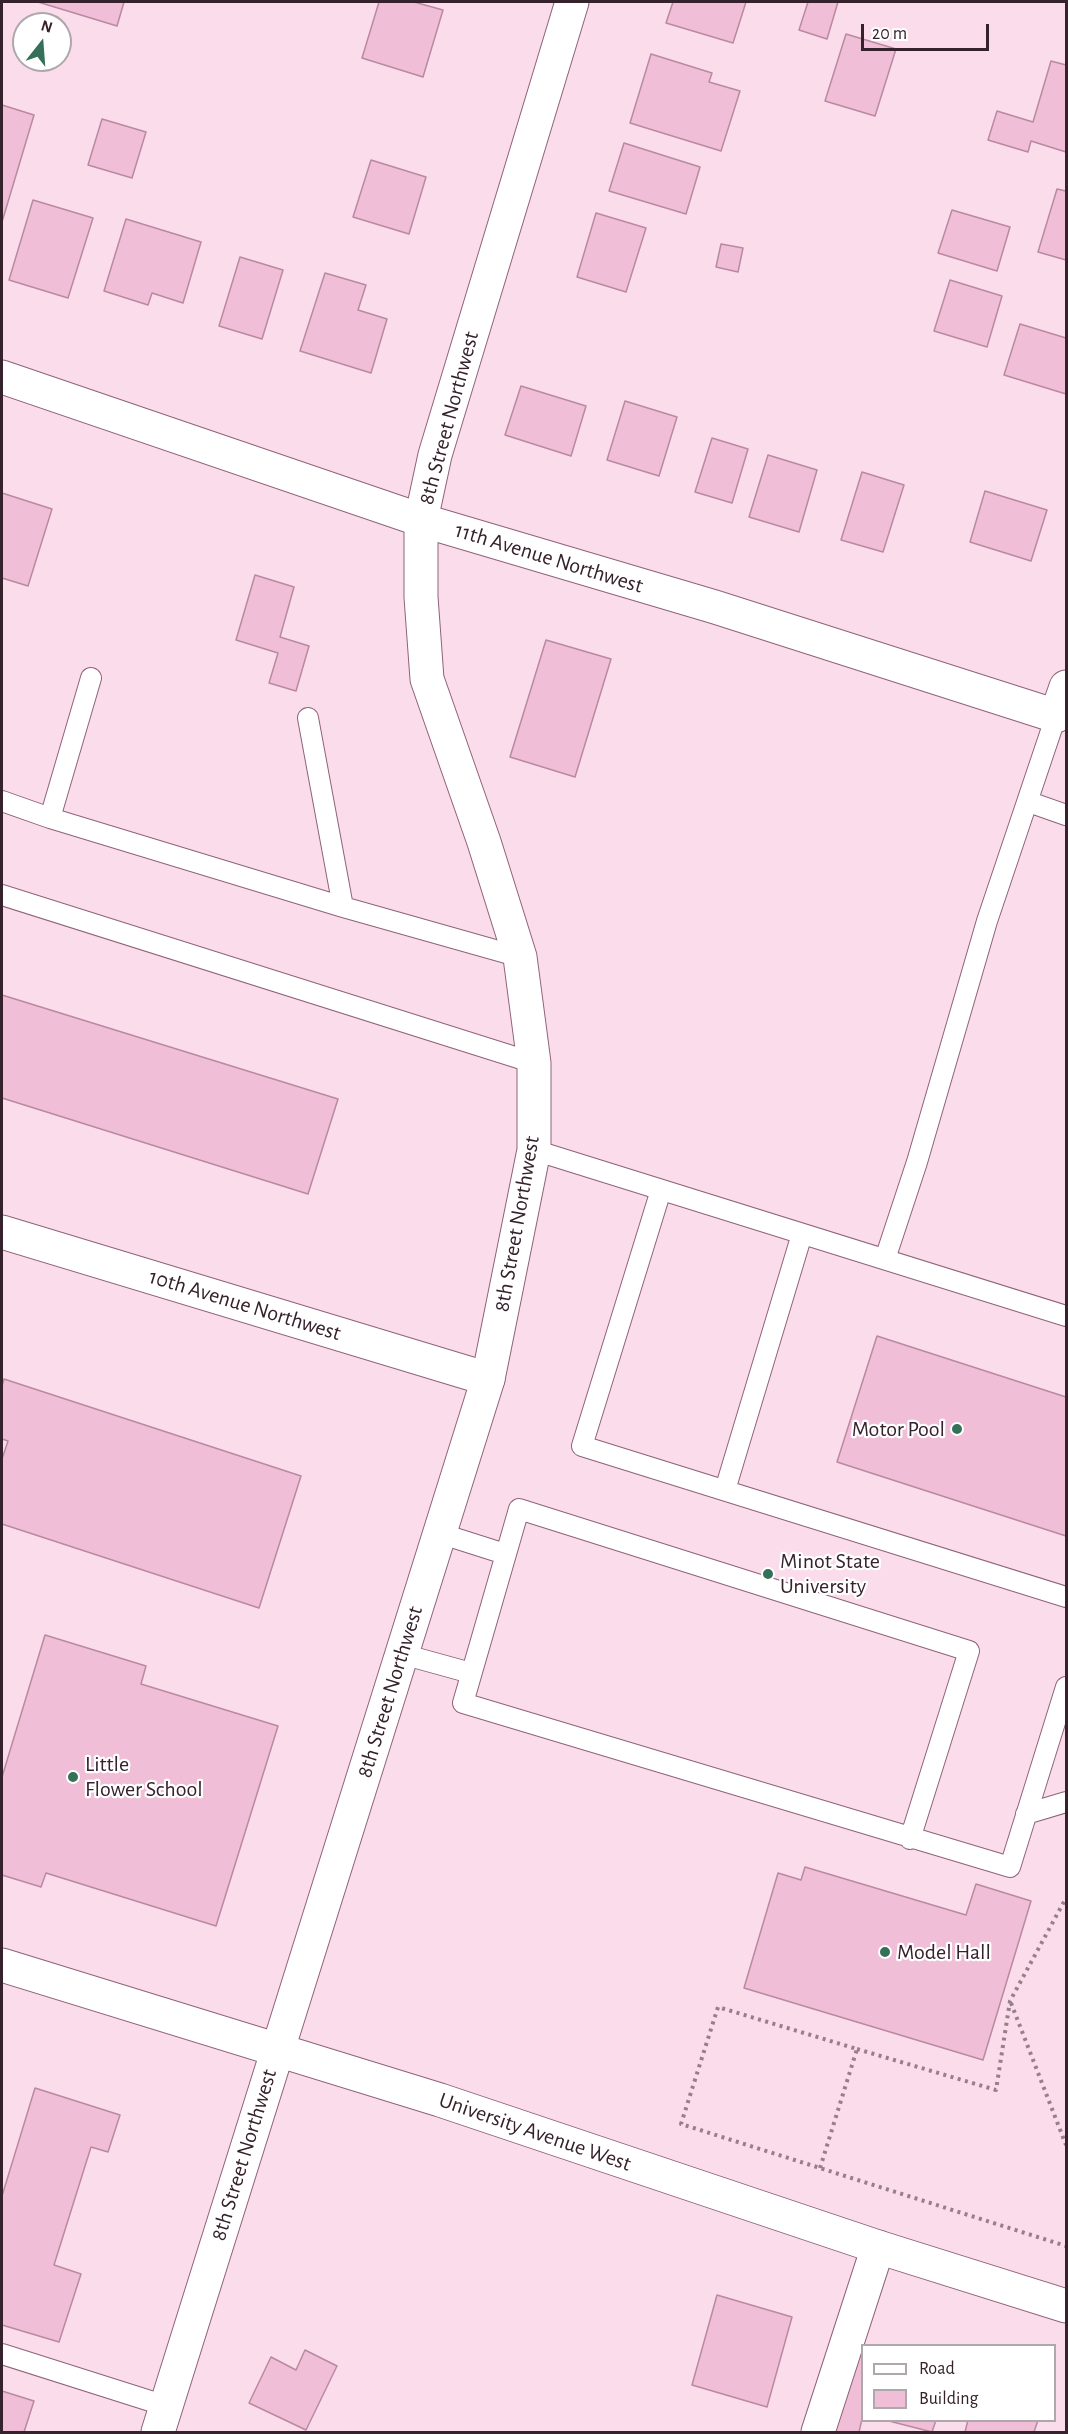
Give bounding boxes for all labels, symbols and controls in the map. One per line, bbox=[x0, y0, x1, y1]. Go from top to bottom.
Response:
north arrow bbox=[12, 12, 72, 72]
scale bar bbox=[864, 12, 992, 50]
text: N bbox=[39, 17, 54, 36]
text: 20 m bbox=[872, 25, 907, 43]
street label: 8th Street Northwest bbox=[413, 329, 485, 507]
street label: 11th Avenue Northwest bbox=[452, 517, 646, 599]
street label: 8th Street Northwest bbox=[489, 1134, 545, 1314]
street label: 10th Avenue Northwest bbox=[146, 1263, 344, 1347]
place label: Motor Pool bbox=[852, 1416, 945, 1442]
marker: Motor Pool bbox=[950, 1422, 964, 1436]
place label: Minot State University bbox=[780, 1548, 880, 1600]
marker: Minot State University bbox=[761, 1567, 775, 1581]
street label: 8th Street Northwest bbox=[351, 1603, 429, 1781]
place label: Little Flower School bbox=[85, 1751, 203, 1802]
marker: Little Flower School bbox=[66, 1770, 80, 1784]
place label: Model Hall bbox=[897, 1939, 991, 1965]
marker: Model Hall bbox=[878, 1945, 892, 1959]
street label: 8th Street Northwest bbox=[205, 2066, 283, 2244]
street label: University Avenue West bbox=[435, 2087, 635, 2177]
legend bbox=[861, 2344, 1056, 2422]
text: Road bbox=[919, 2360, 955, 2378]
text: Building bbox=[919, 2390, 978, 2408]

